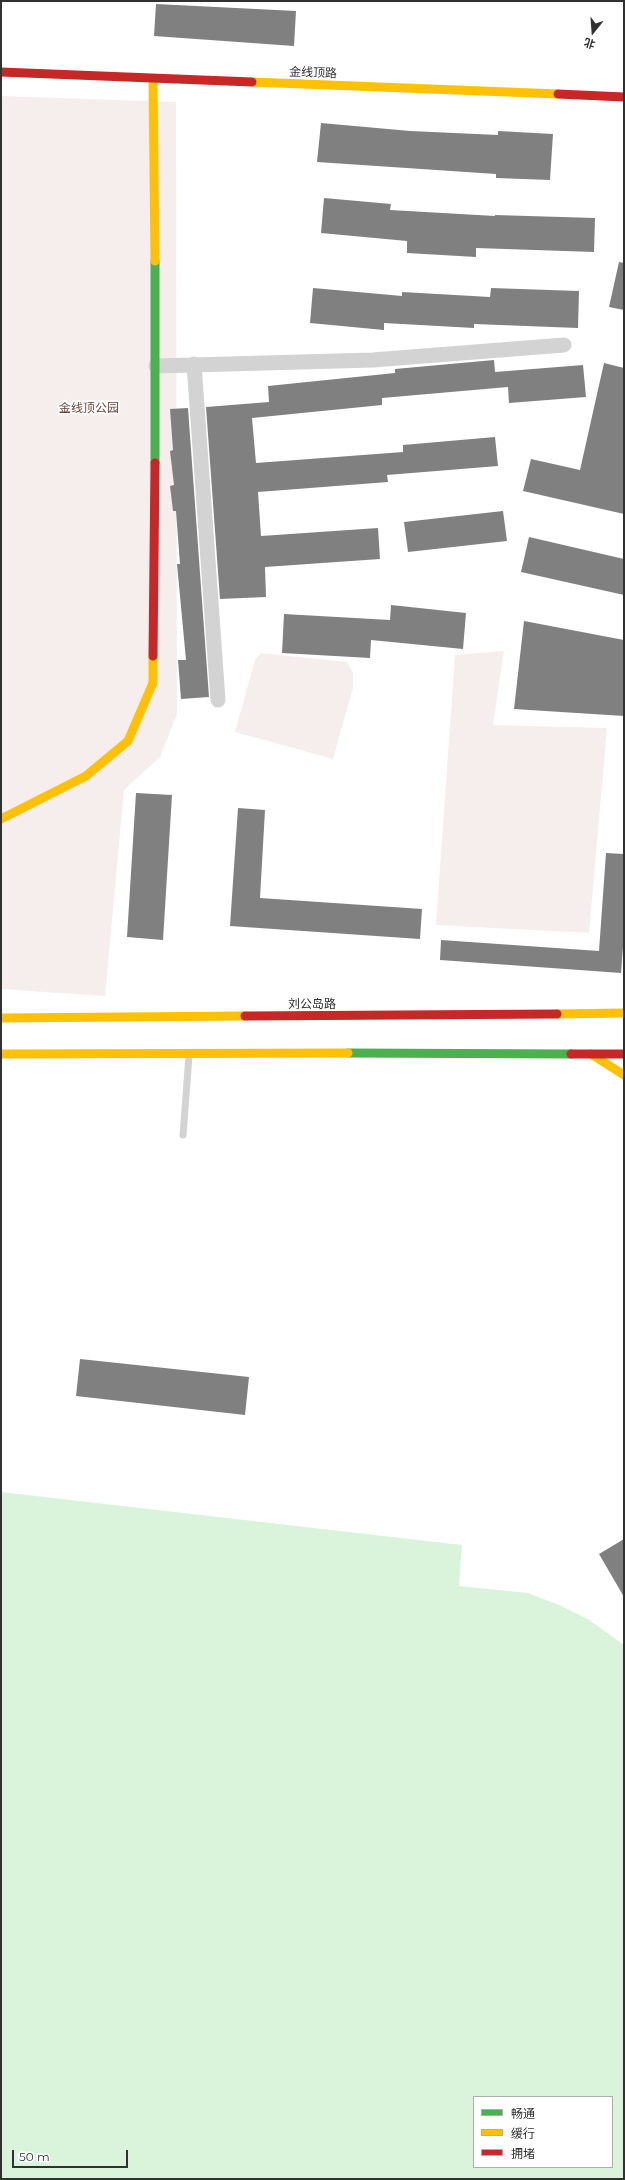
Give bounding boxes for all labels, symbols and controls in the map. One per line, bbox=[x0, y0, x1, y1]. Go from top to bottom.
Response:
north arrow bbox=[573, 12, 613, 52]
text: 北 bbox=[582, 35, 597, 52]
street label: 金线顶路 bbox=[289, 65, 337, 81]
park label: 金线顶公园 bbox=[59, 401, 119, 415]
street label: 刘公岛路 bbox=[288, 997, 336, 1011]
legend bbox=[473, 2096, 613, 2168]
text: 畅通 bbox=[511, 2106, 535, 2121]
text: 缓行 bbox=[511, 2126, 535, 2141]
scale bar bbox=[14, 2142, 130, 2168]
text: 拥堵 bbox=[511, 2146, 535, 2161]
text: 50 m bbox=[19, 2149, 50, 2164]

